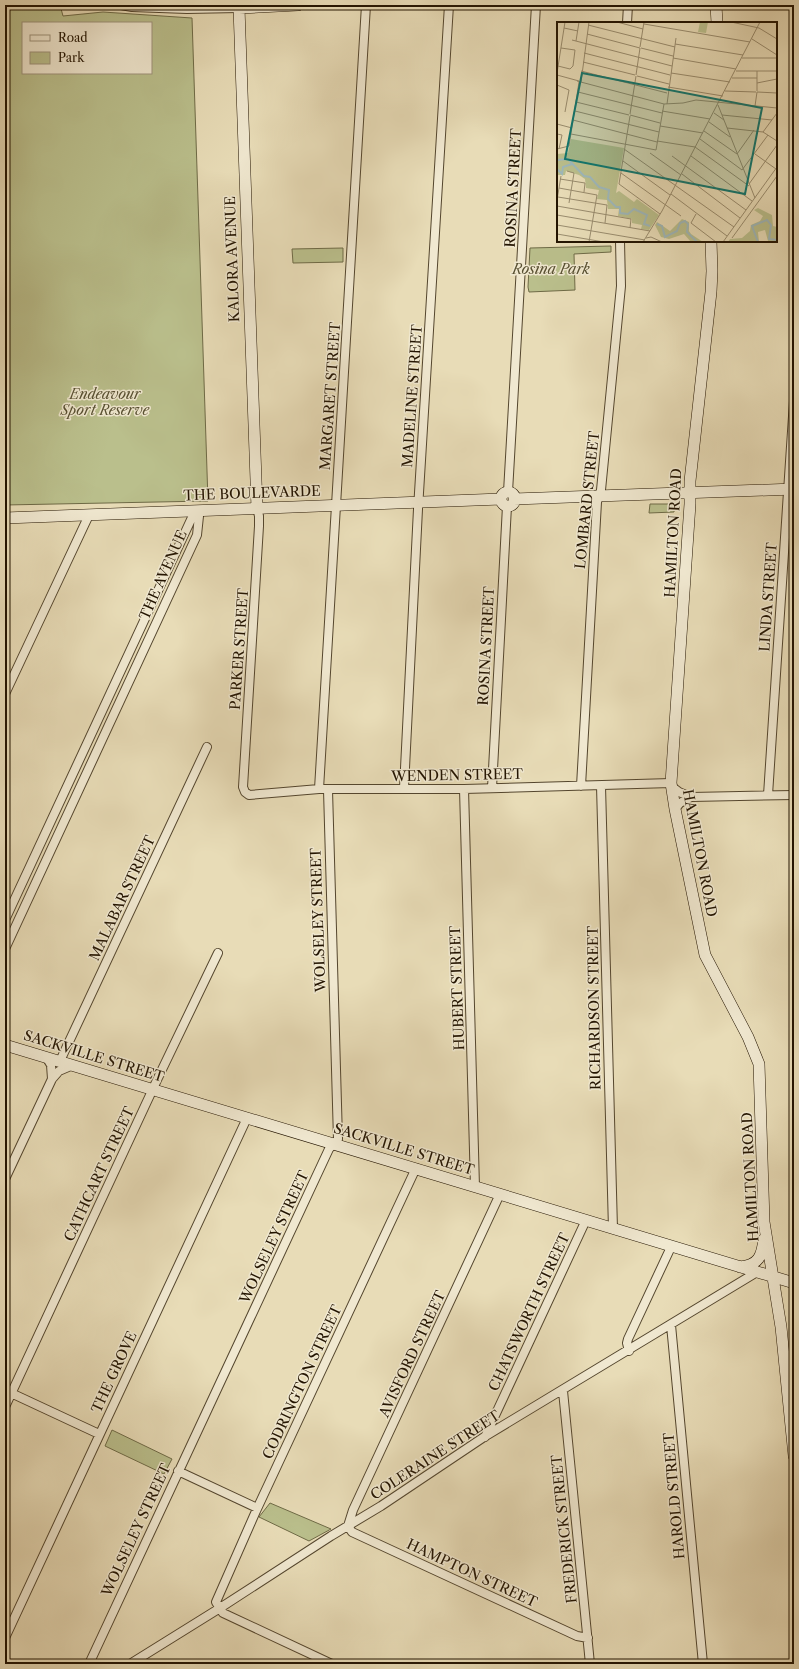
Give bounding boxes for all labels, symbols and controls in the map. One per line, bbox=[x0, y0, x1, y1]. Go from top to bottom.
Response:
legend bbox=[22, 22, 152, 74]
inset map bbox=[557, 22, 777, 242]
text: Road bbox=[58, 30, 88, 45]
text: Park bbox=[58, 50, 85, 65]
street label: ROSINA STREET bbox=[501, 127, 525, 248]
street label: KALORA AVENUE bbox=[221, 196, 243, 322]
park label: Rosina Park bbox=[511, 260, 591, 278]
street label: MARGARET STREET bbox=[316, 321, 344, 471]
street label: MADELINE STREET bbox=[398, 323, 426, 468]
park label: Endeavour Sport Reserve bbox=[60, 385, 150, 419]
street label: LOMBARD STREET bbox=[571, 430, 603, 570]
street label: HAMILTON ROAD bbox=[661, 468, 685, 598]
street label: THE BOULEVARDE bbox=[183, 482, 321, 504]
street label: THE AVENUE bbox=[135, 527, 191, 623]
street label: LINDA STREET bbox=[755, 541, 781, 652]
street label: ROSINA STREET bbox=[474, 585, 498, 706]
street label: PARKER STREET bbox=[226, 587, 252, 710]
street label: WENDEN STREET bbox=[390, 765, 523, 785]
street label: HAMILTON ROAD bbox=[679, 788, 721, 918]
street label: MALABAR STREET bbox=[85, 832, 159, 964]
street label: WOLSELEY STREET bbox=[306, 847, 330, 993]
street label: HUBERT STREET bbox=[446, 925, 468, 1051]
street label: RICHARDSON STREET bbox=[584, 925, 604, 1090]
street label: SACKVILLE STREET bbox=[22, 1026, 167, 1086]
street label: CATHCART STREET bbox=[60, 1103, 138, 1244]
street label: HAMILTON ROAD bbox=[738, 1112, 762, 1242]
street label: SACKVILLE STREET bbox=[332, 1119, 477, 1179]
street label: WOLSELEY STREET bbox=[235, 1167, 313, 1307]
street label: CHATSWORTH STREET bbox=[484, 1230, 574, 1394]
street label: AVISFORD STREET bbox=[374, 1287, 449, 1421]
street label: CODRINGTON STREET bbox=[258, 1302, 346, 1462]
street label: THE GROVE bbox=[87, 1328, 141, 1416]
street label: COLERAINE STREET bbox=[367, 1406, 504, 1504]
street label: HAROLD STREET bbox=[659, 1431, 689, 1560]
street label: FREDERICK STREET bbox=[547, 1453, 581, 1604]
street label: WOLSELEY STREET bbox=[97, 1460, 175, 1600]
street label: HAMPTON STREET bbox=[404, 1535, 541, 1611]

